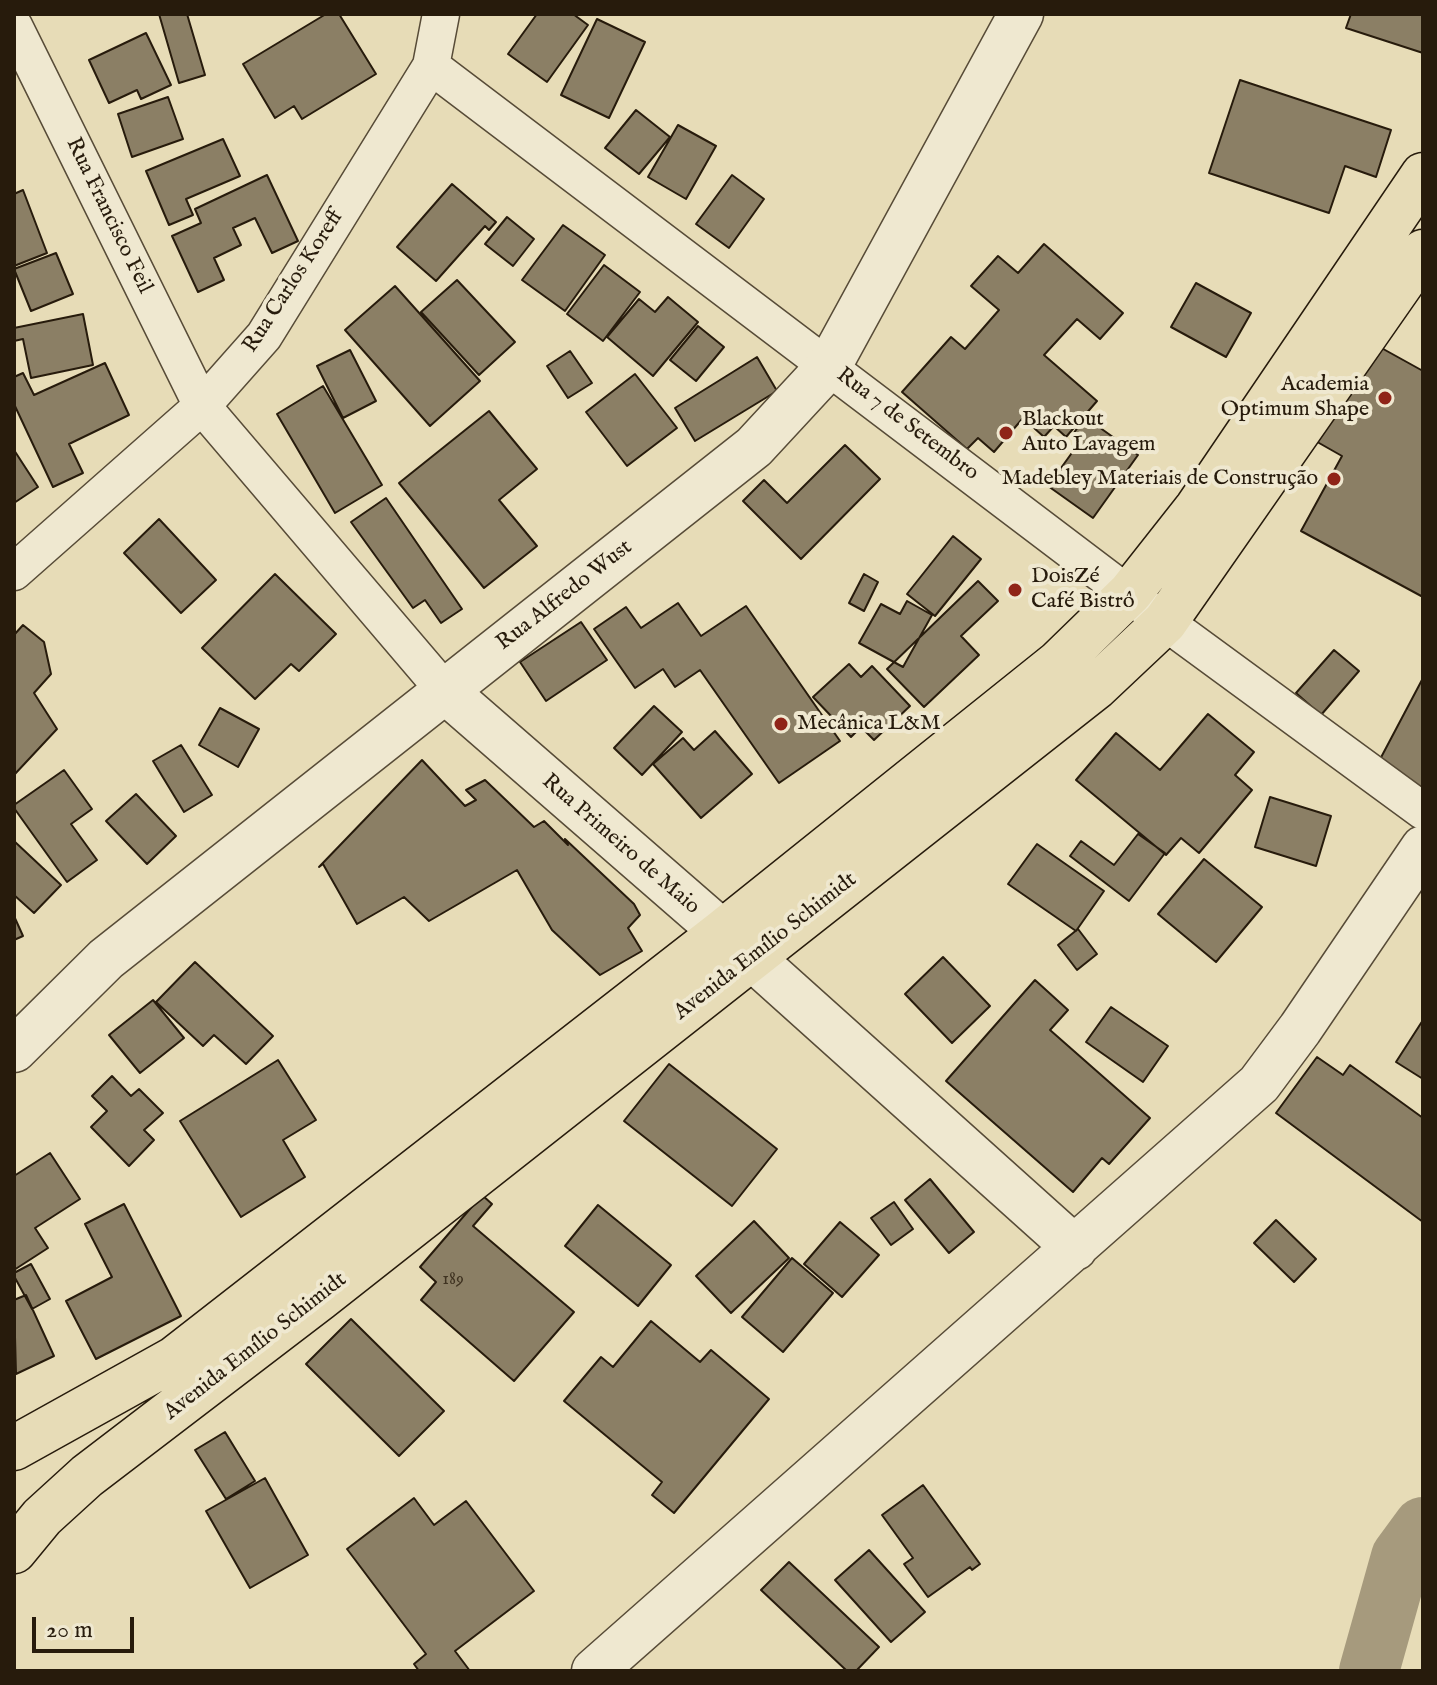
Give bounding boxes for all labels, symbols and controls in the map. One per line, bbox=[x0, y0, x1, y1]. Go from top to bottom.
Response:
street label: Rua Francisco Feil bbox=[59, 134, 157, 298]
street label: Rua Carlos Koreff bbox=[238, 206, 350, 358]
street label: Rua 7 de Setembro bbox=[831, 363, 983, 487]
place label: Academia Optimum Shape bbox=[1221, 372, 1369, 424]
marker: Academia Optimum Shape bbox=[1376, 389, 1394, 407]
place label: Blackout Auto Lavagem bbox=[1022, 407, 1156, 458]
marker: Blackout Auto Lavagem bbox=[997, 424, 1015, 442]
place label: Madebley Materiais de Construção bbox=[1001, 466, 1318, 492]
marker: Madebley Materiais de Construção bbox=[1325, 470, 1343, 488]
street label: Rua Alfredo Wust bbox=[492, 535, 638, 657]
place label: DoisZé Café Bistrô bbox=[1031, 564, 1135, 616]
marker: DoisZé Café Bistrô bbox=[1006, 581, 1024, 599]
place label: Mecânica L&M bbox=[797, 711, 941, 737]
marker: Mecânica L&M bbox=[772, 715, 790, 733]
street label: Rua Primeiro de Maio bbox=[535, 769, 705, 921]
street label: Avenida Emílio Schimidt bbox=[669, 867, 863, 1027]
street label: Avenida Emílio Schimidt bbox=[159, 1267, 353, 1427]
house number: 189 bbox=[442, 1269, 464, 1291]
scale bar bbox=[36, 1601, 138, 1651]
text: 20 m bbox=[46, 1615, 93, 1646]

